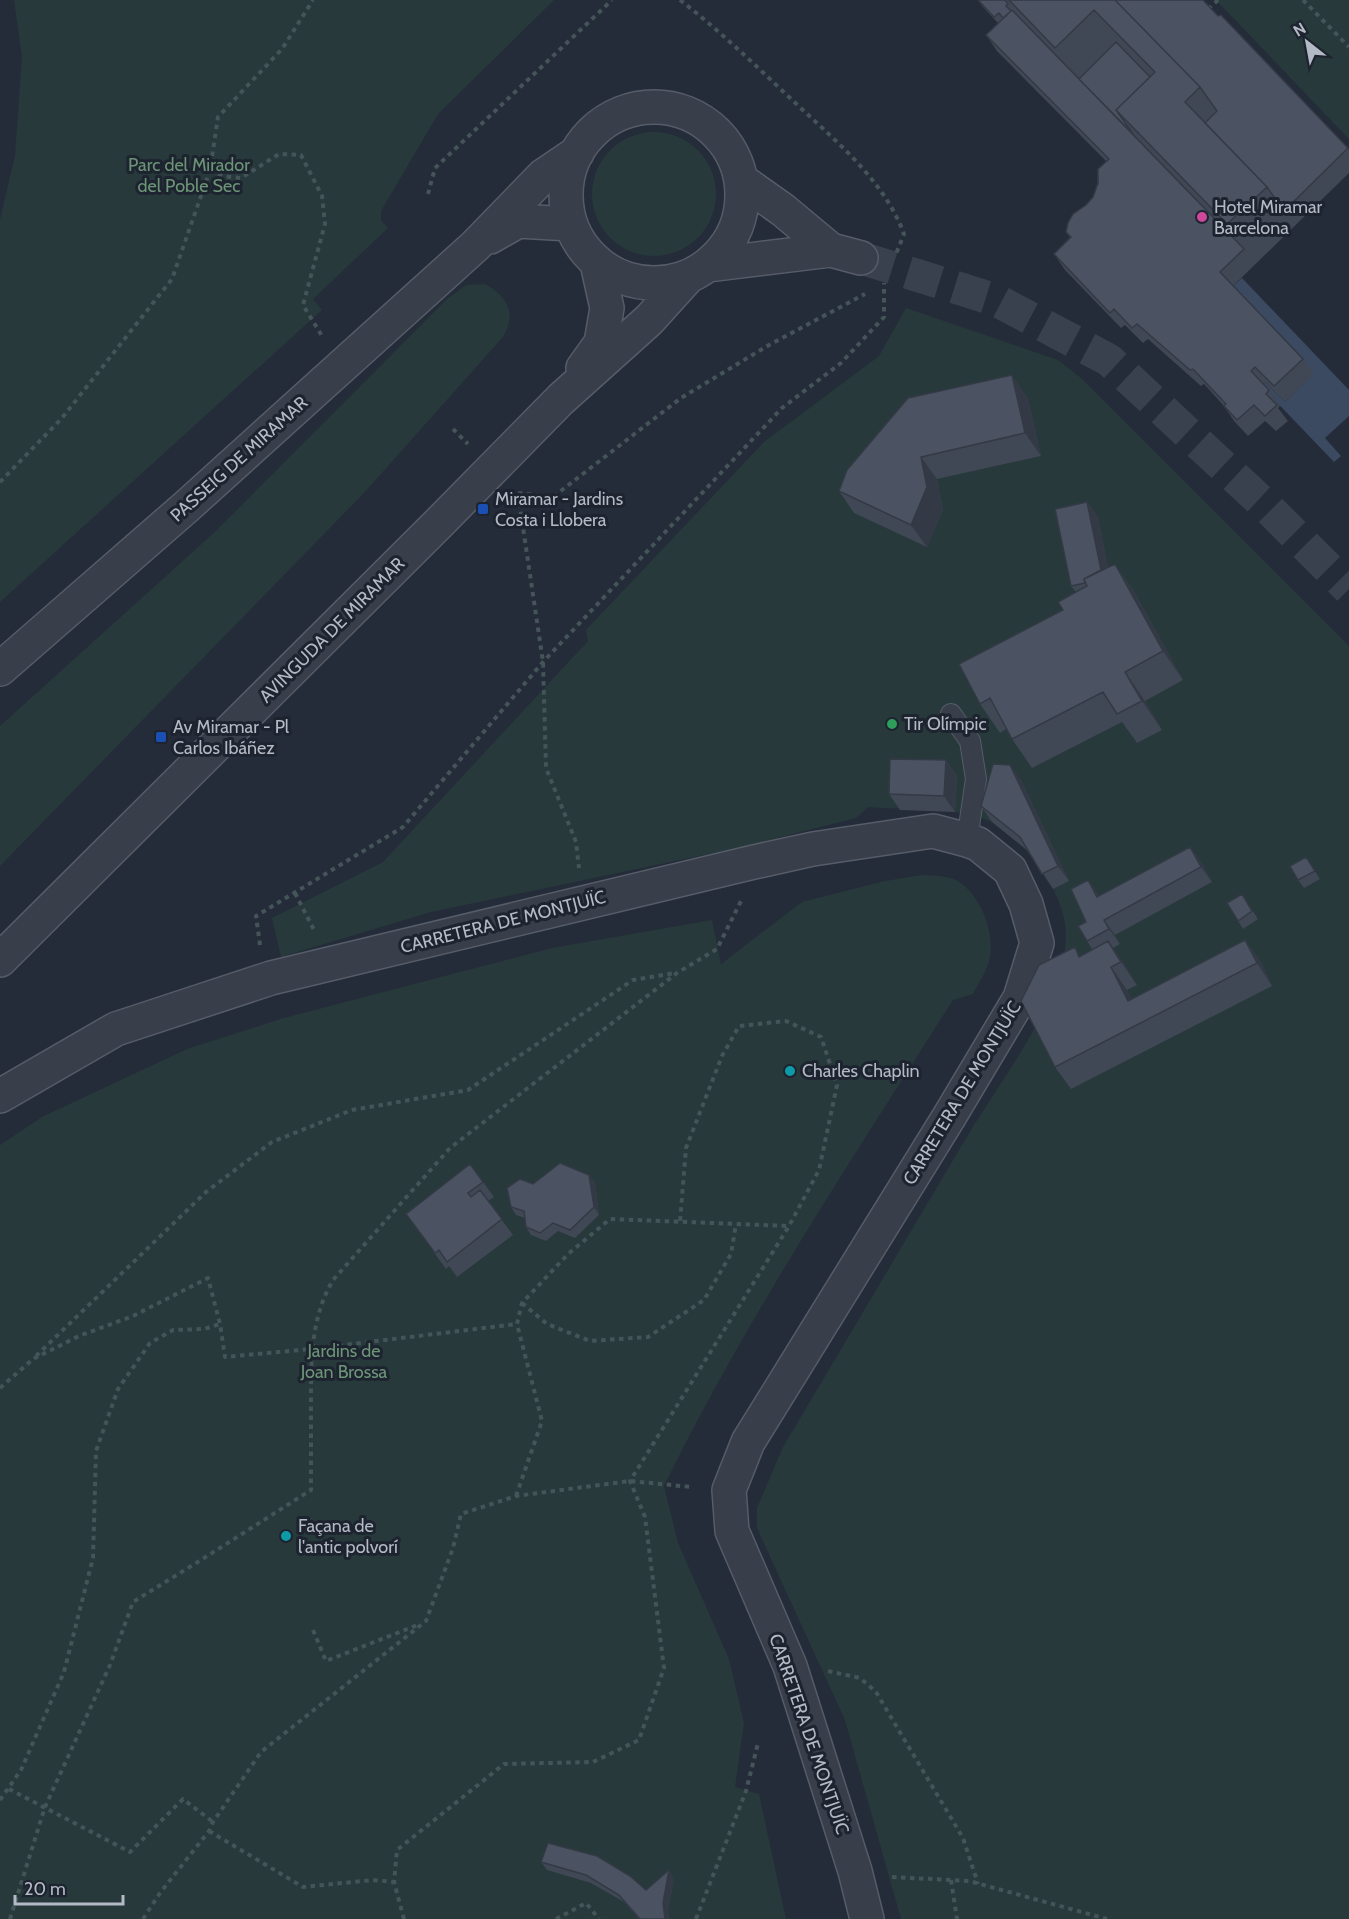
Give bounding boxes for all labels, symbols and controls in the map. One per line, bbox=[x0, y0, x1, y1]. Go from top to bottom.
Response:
north arrow bbox=[1277, 12, 1337, 72]
text: N bbox=[1290, 19, 1309, 41]
park label: Parc del Mirador del Poble Sec bbox=[128, 154, 250, 197]
place label: Hotel Miramar Barcelona bbox=[1214, 196, 1323, 239]
marker: Hotel Miramar Barcelona bbox=[1195, 210, 1209, 224]
street label: PASSEIG DE MIRAMAR bbox=[166, 391, 312, 526]
place label: Miramar - Jardins Costa i Llobera bbox=[495, 488, 623, 531]
marker: Miramar - Jardins Costa i Llobera bbox=[476, 502, 490, 516]
street label: AVINGUDA DE MIRAMAR bbox=[255, 553, 409, 707]
place label: Tir Olímpic bbox=[904, 713, 987, 735]
place label: Av Miramar - Pl Carlos Ibáñez bbox=[173, 716, 290, 759]
marker: Tir Olímpic bbox=[885, 717, 899, 731]
marker: Av Miramar - Pl Carlos Ibáñez bbox=[154, 730, 168, 744]
street label: CARRETERA DE MONTJUÏC bbox=[398, 886, 608, 958]
street label: CARRETERA DE MONTJUÏC bbox=[898, 997, 1026, 1189]
place label: Charles Chaplin bbox=[802, 1060, 920, 1082]
marker: Charles Chaplin bbox=[783, 1064, 797, 1078]
park label: Jardins de Joan Brossa bbox=[300, 1340, 388, 1383]
place label: Façana de l'antic polvorí bbox=[298, 1515, 398, 1558]
marker: Façana de l'antic polvorí bbox=[279, 1529, 293, 1543]
street label: CARRETERA DE MONTJUÏC bbox=[764, 1631, 854, 1837]
scale bar bbox=[15, 1868, 123, 1906]
text: 20 m bbox=[24, 1878, 66, 1900]

